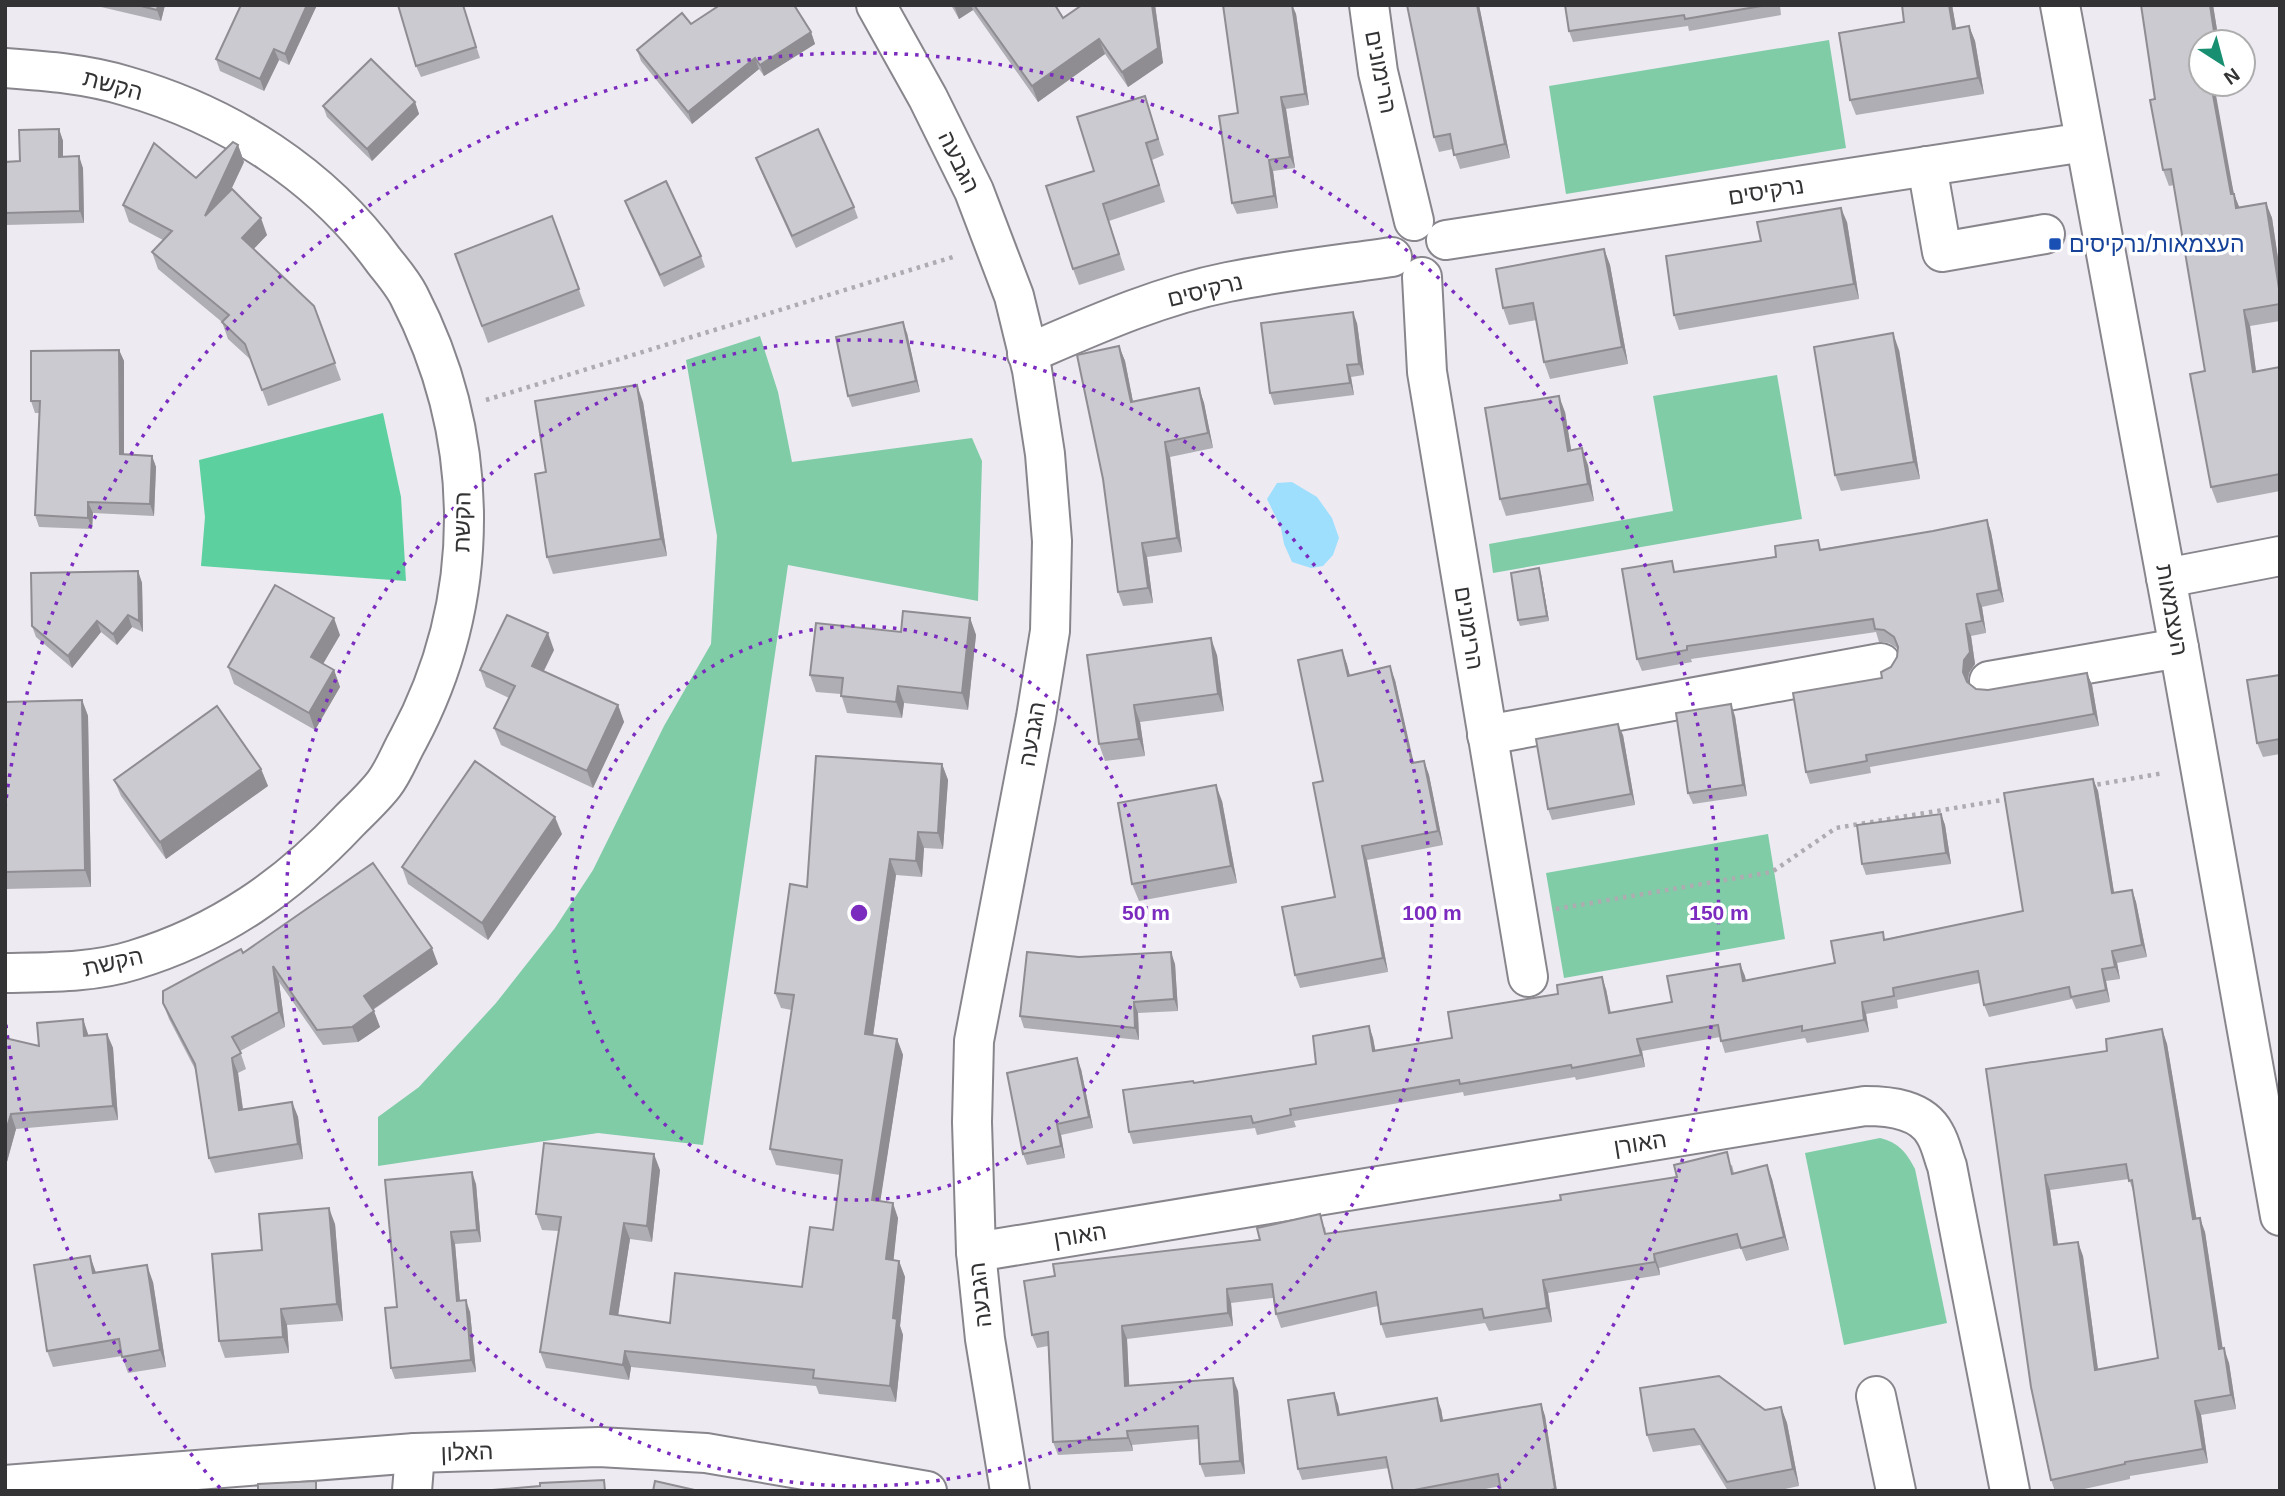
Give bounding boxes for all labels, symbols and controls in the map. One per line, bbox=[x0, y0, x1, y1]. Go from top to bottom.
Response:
street label: הרימונים bbox=[1360, 28, 1402, 116]
north arrow bbox=[2187, 28, 2257, 98]
text: N bbox=[2220, 64, 2243, 89]
street label: הקשת bbox=[80, 65, 146, 105]
street label: הגבעה bbox=[933, 127, 985, 197]
street label: נרקיסים bbox=[1726, 172, 1806, 210]
place label: העצמאות/נרקיסים bbox=[2069, 231, 2245, 257]
marker: העצמאות/נרקיסים bbox=[2047, 236, 2063, 252]
street label: נרקיסים bbox=[1165, 268, 1245, 312]
street label: הקשת bbox=[448, 491, 476, 553]
street label: העצמאות bbox=[2151, 562, 2193, 658]
street label: הרימונים bbox=[1450, 584, 1488, 672]
street label: הגבעה bbox=[1014, 699, 1050, 769]
centre of rings bbox=[847, 901, 871, 925]
text: 50 m bbox=[1122, 901, 1170, 924]
text: 100 m bbox=[1402, 901, 1462, 924]
text: 150 m bbox=[1689, 901, 1749, 924]
street label: הקשת bbox=[80, 942, 146, 982]
street label: האורן bbox=[1612, 1126, 1668, 1160]
street label: האורן bbox=[1052, 1218, 1108, 1252]
street label: הגבעה bbox=[964, 1261, 996, 1329]
street label: האלון bbox=[440, 1438, 494, 1466]

